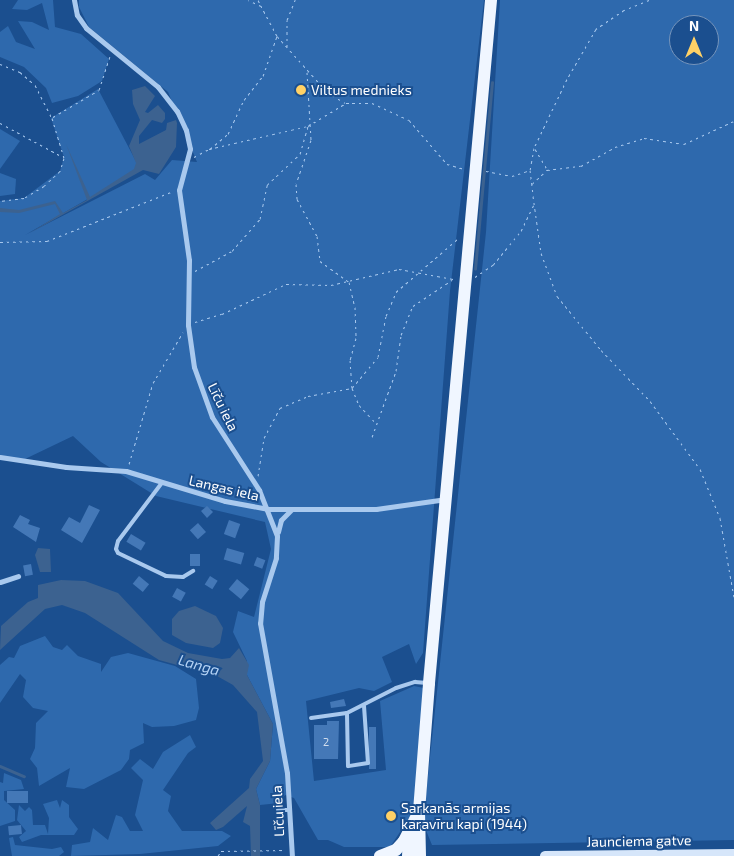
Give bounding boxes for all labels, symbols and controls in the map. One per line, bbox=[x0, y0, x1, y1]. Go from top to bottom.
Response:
north arrow bbox=[669, 15, 719, 65]
text: N bbox=[689, 17, 699, 34]
place label: Viltus mednieks bbox=[311, 82, 412, 98]
marker: Viltus mednieks bbox=[295, 84, 307, 96]
street label: Līču iela bbox=[204, 380, 242, 434]
street label: Langas iela bbox=[187, 472, 261, 504]
water label: Langa bbox=[176, 651, 222, 679]
house number: 2 bbox=[323, 735, 329, 749]
street label: Līču iela bbox=[268, 785, 288, 837]
place label: Sarkanās armijas karavīru kapi (1944) bbox=[401, 800, 527, 832]
marker: Sarkanās armijas karavīru kapi (1944) bbox=[385, 810, 397, 822]
street label: Jaunciema gatve bbox=[586, 832, 692, 850]

